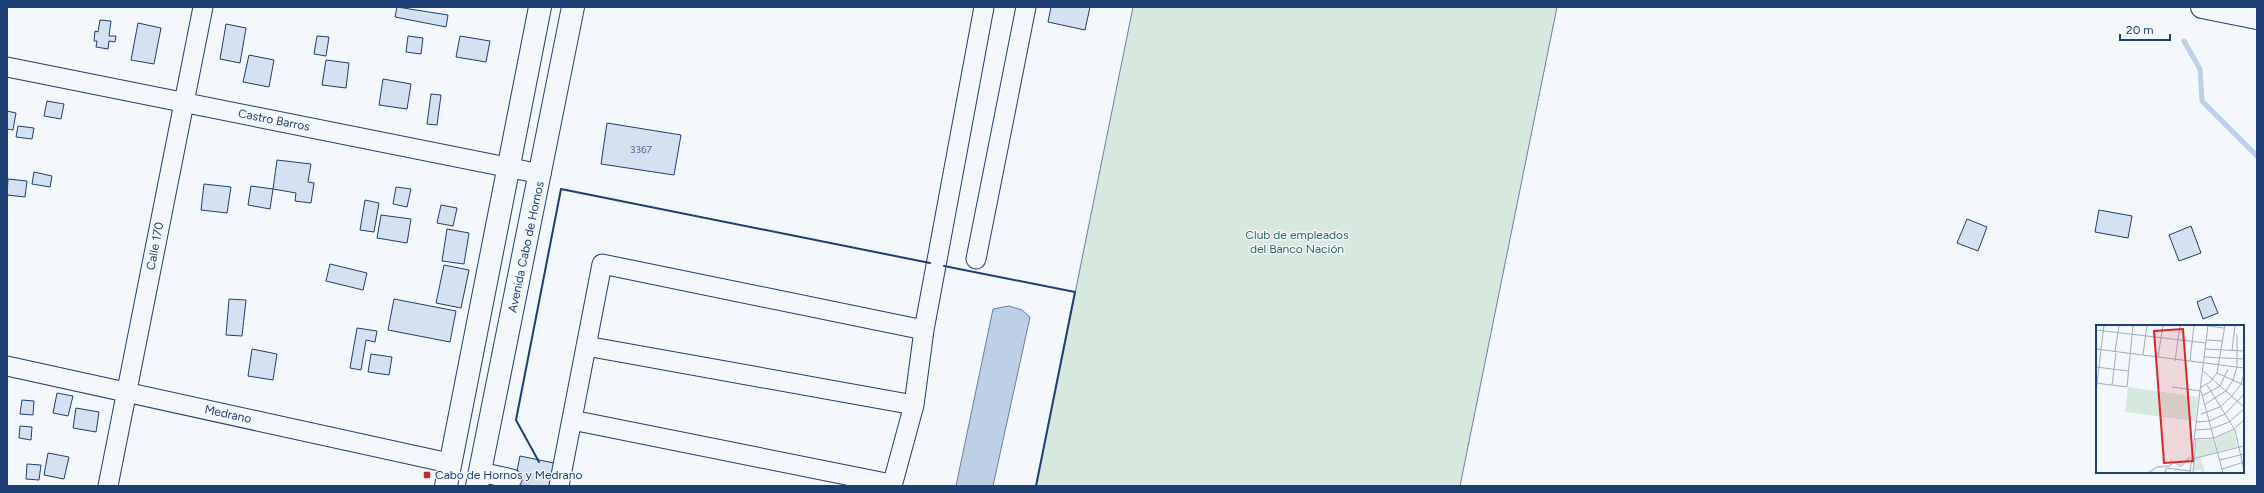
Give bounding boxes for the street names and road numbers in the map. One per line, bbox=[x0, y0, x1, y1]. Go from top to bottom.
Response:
street label: Castro Barros bbox=[237, 106, 312, 134]
street label: Avenida Cabo de Hornos bbox=[505, 180, 547, 314]
street label: Calle 170 bbox=[143, 220, 167, 271]
street label: Medrano bbox=[203, 402, 253, 426]

